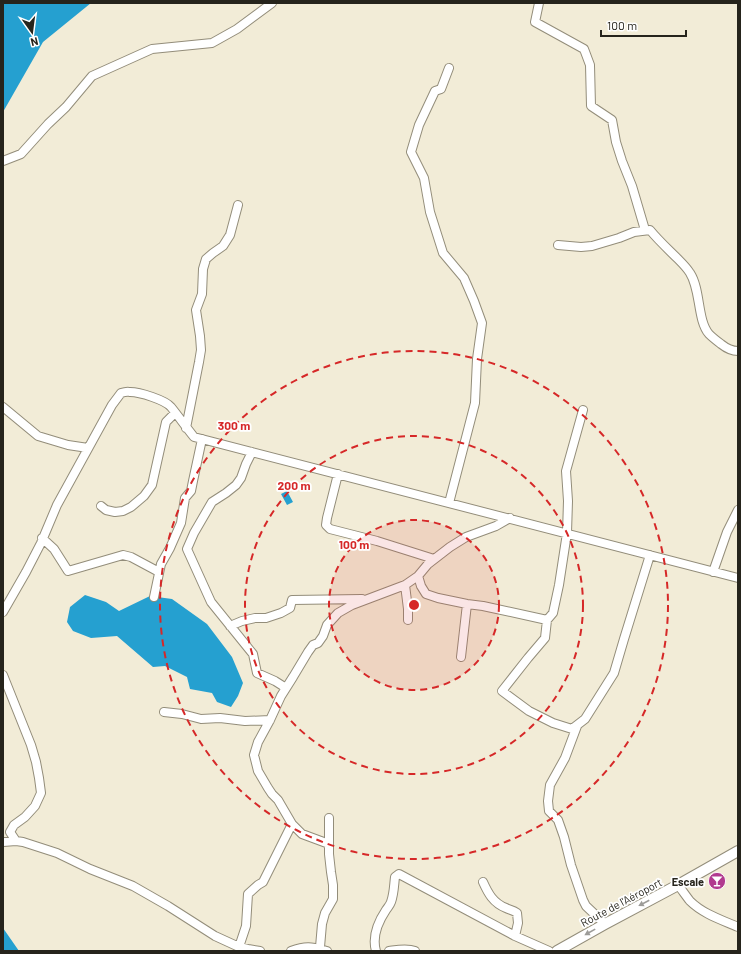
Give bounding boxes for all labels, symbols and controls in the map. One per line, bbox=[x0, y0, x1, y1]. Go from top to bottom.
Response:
north arrow bbox=[12, 12, 52, 52]
scale bar bbox=[601, 12, 686, 38]
text: 100 m bbox=[607, 18, 637, 32]
text: N bbox=[29, 35, 40, 49]
text: 300 m bbox=[218, 418, 250, 432]
text: 200 m bbox=[278, 478, 310, 492]
text: 100 m bbox=[339, 537, 369, 551]
centre of rings bbox=[407, 598, 421, 612]
bar icon: Escale bbox=[707, 871, 727, 891]
street label: Route de l'Aéroport bbox=[578, 875, 664, 929]
place label: Escale bbox=[672, 875, 704, 888]
one-way arrow bbox=[638, 900, 650, 907]
one-way arrow bbox=[584, 929, 595, 936]

